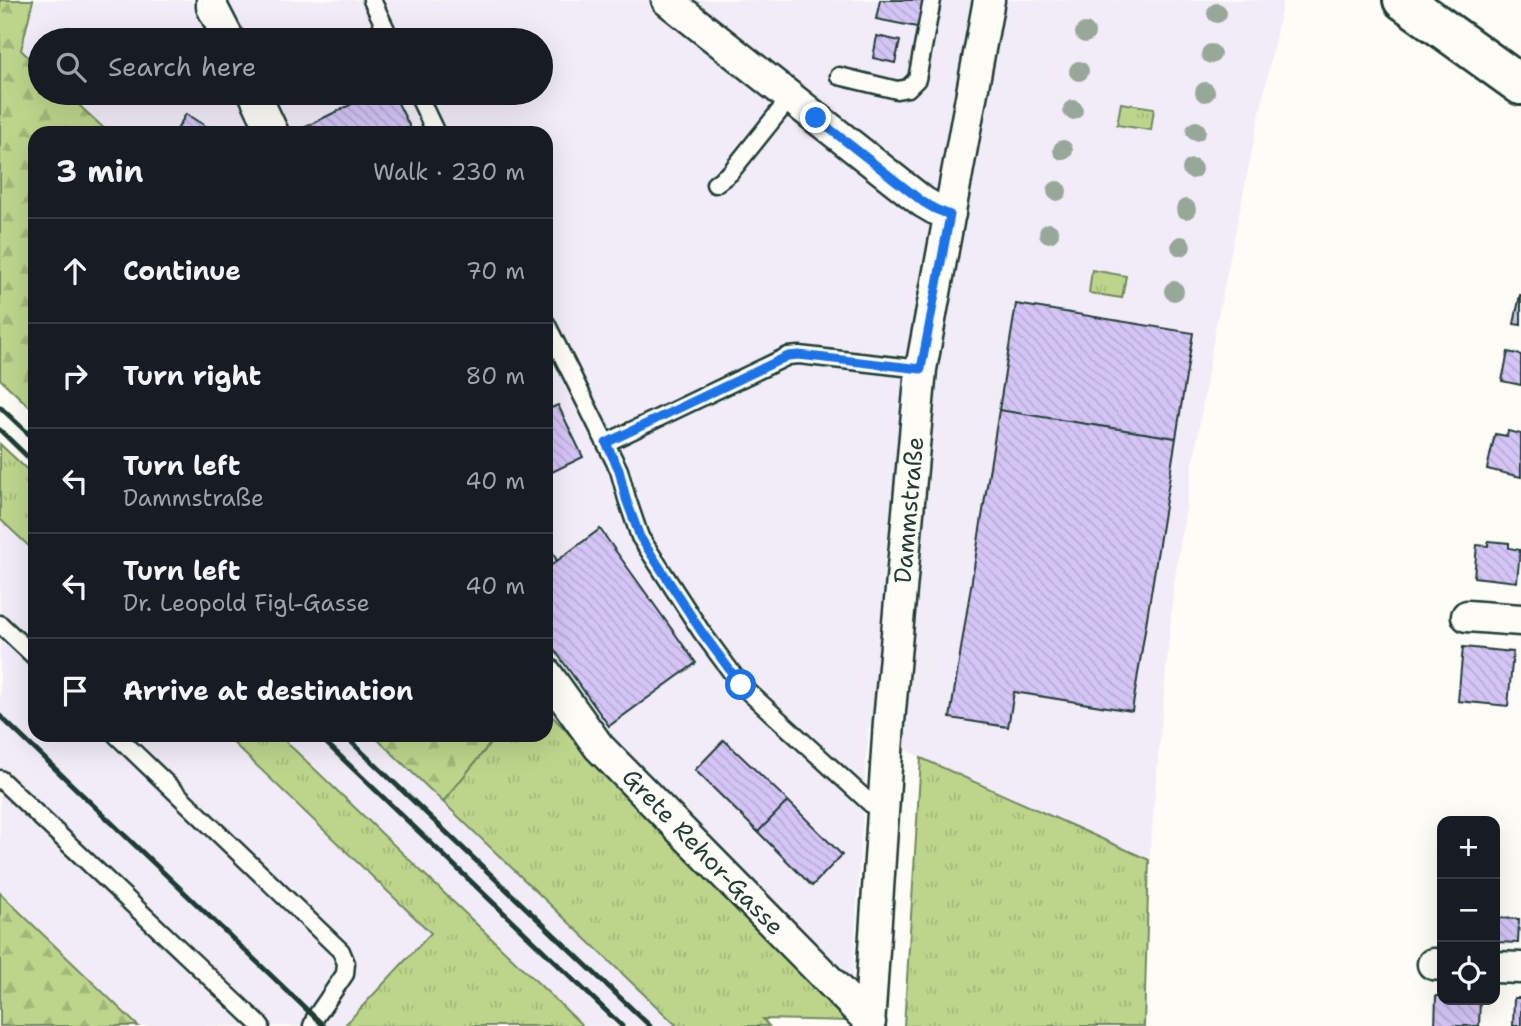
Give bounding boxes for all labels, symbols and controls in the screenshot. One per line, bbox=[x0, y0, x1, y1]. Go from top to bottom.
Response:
search box bbox=[28, 28, 553, 105]
icon: search bbox=[52, 48, 90, 86]
text: Search here bbox=[108, 49, 257, 84]
route end bbox=[800, 102, 831, 133]
text: 3 min bbox=[56, 151, 143, 192]
text: Walk · 230 m bbox=[373, 157, 525, 187]
icon: ahead bbox=[56, 252, 94, 290]
text: Continue bbox=[123, 253, 241, 288]
text: 70 m bbox=[466, 256, 525, 286]
icon: right bbox=[56, 357, 94, 395]
text: Turn right bbox=[123, 358, 261, 393]
text: 80 m bbox=[466, 361, 525, 391]
street label: Dammstraße bbox=[887, 435, 931, 585]
text: Turn left bbox=[123, 448, 240, 483]
icon: left bbox=[56, 462, 94, 500]
text: 40 m bbox=[465, 466, 525, 496]
text: Dammstraße bbox=[123, 483, 264, 513]
text: Turn left bbox=[123, 553, 240, 588]
icon: left bbox=[56, 567, 94, 605]
text: 40 m bbox=[465, 571, 525, 601]
text: Dr. Leopold Figl-Gasse bbox=[123, 588, 370, 618]
route start bbox=[725, 669, 756, 700]
icon: arrive bbox=[56, 672, 94, 710]
text: Arrive at destination bbox=[123, 673, 413, 708]
street label: Grete Rehor-Gasse bbox=[615, 762, 791, 942]
map controls bbox=[1437, 816, 1500, 1005]
button: + bbox=[1437, 816, 1500, 879]
button: − bbox=[1437, 879, 1500, 942]
button: locate bbox=[1437, 942, 1500, 1005]

